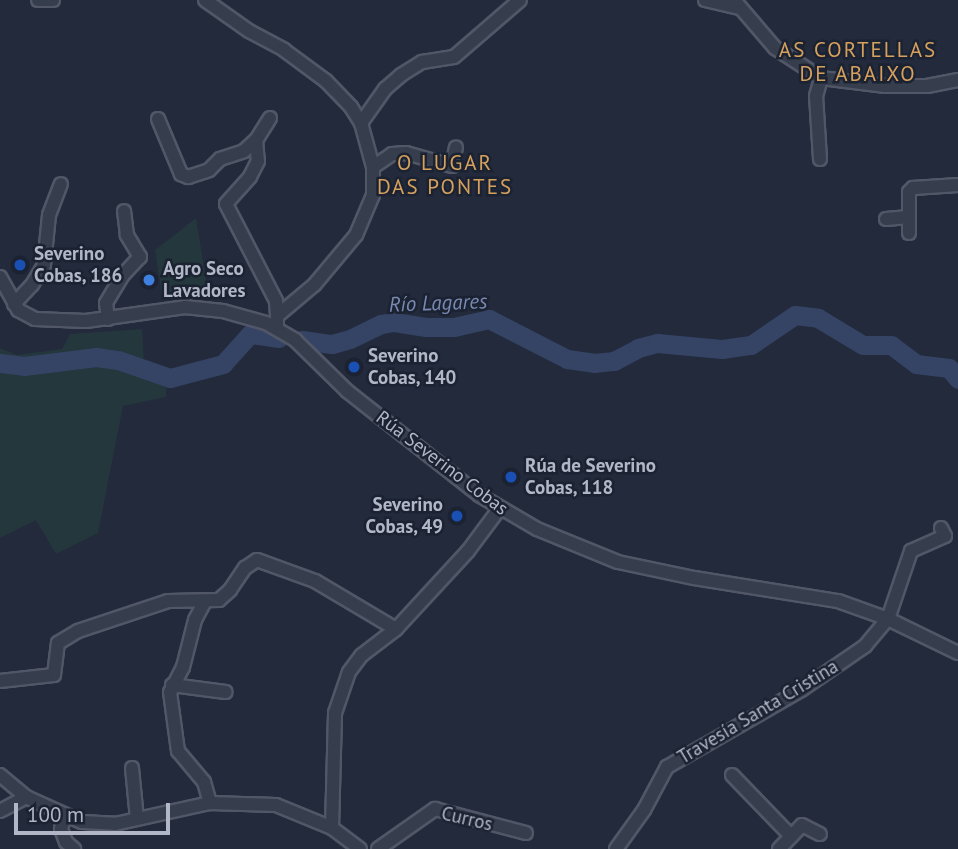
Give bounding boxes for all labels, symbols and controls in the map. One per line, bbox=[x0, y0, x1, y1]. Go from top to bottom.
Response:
district label: AS CORTELLAS DE ABAIXO bbox=[780, 37, 936, 87]
district label: O LUGAR DAS PONTES bbox=[378, 150, 512, 200]
place label: Severino Cobas, 186 bbox=[34, 243, 124, 287]
marker: Severino Cobas, 186 bbox=[12, 257, 28, 273]
place label: Agro Seco Lavadores bbox=[163, 258, 245, 302]
marker: Agro Seco Lavadores bbox=[141, 272, 157, 288]
water label: Río Lagares bbox=[388, 289, 488, 317]
place label: Severino Cobas, 140 bbox=[368, 345, 458, 389]
marker: Severino Cobas, 140 bbox=[346, 359, 362, 375]
street label: Rúa Severino Cobas bbox=[372, 406, 512, 520]
place label: Rúa de Severino Cobas, 118 bbox=[525, 455, 656, 499]
marker: Rúa de Severino Cobas, 118 bbox=[503, 469, 519, 485]
place label: Severino Cobas, 49 bbox=[364, 494, 443, 538]
marker: Severino Cobas, 49 bbox=[449, 508, 465, 524]
street label: Travesía Santa Cristina bbox=[674, 655, 842, 769]
scale bar bbox=[18, 790, 173, 834]
text: 100 m bbox=[27, 801, 84, 828]
street label: Curros bbox=[439, 802, 495, 836]

